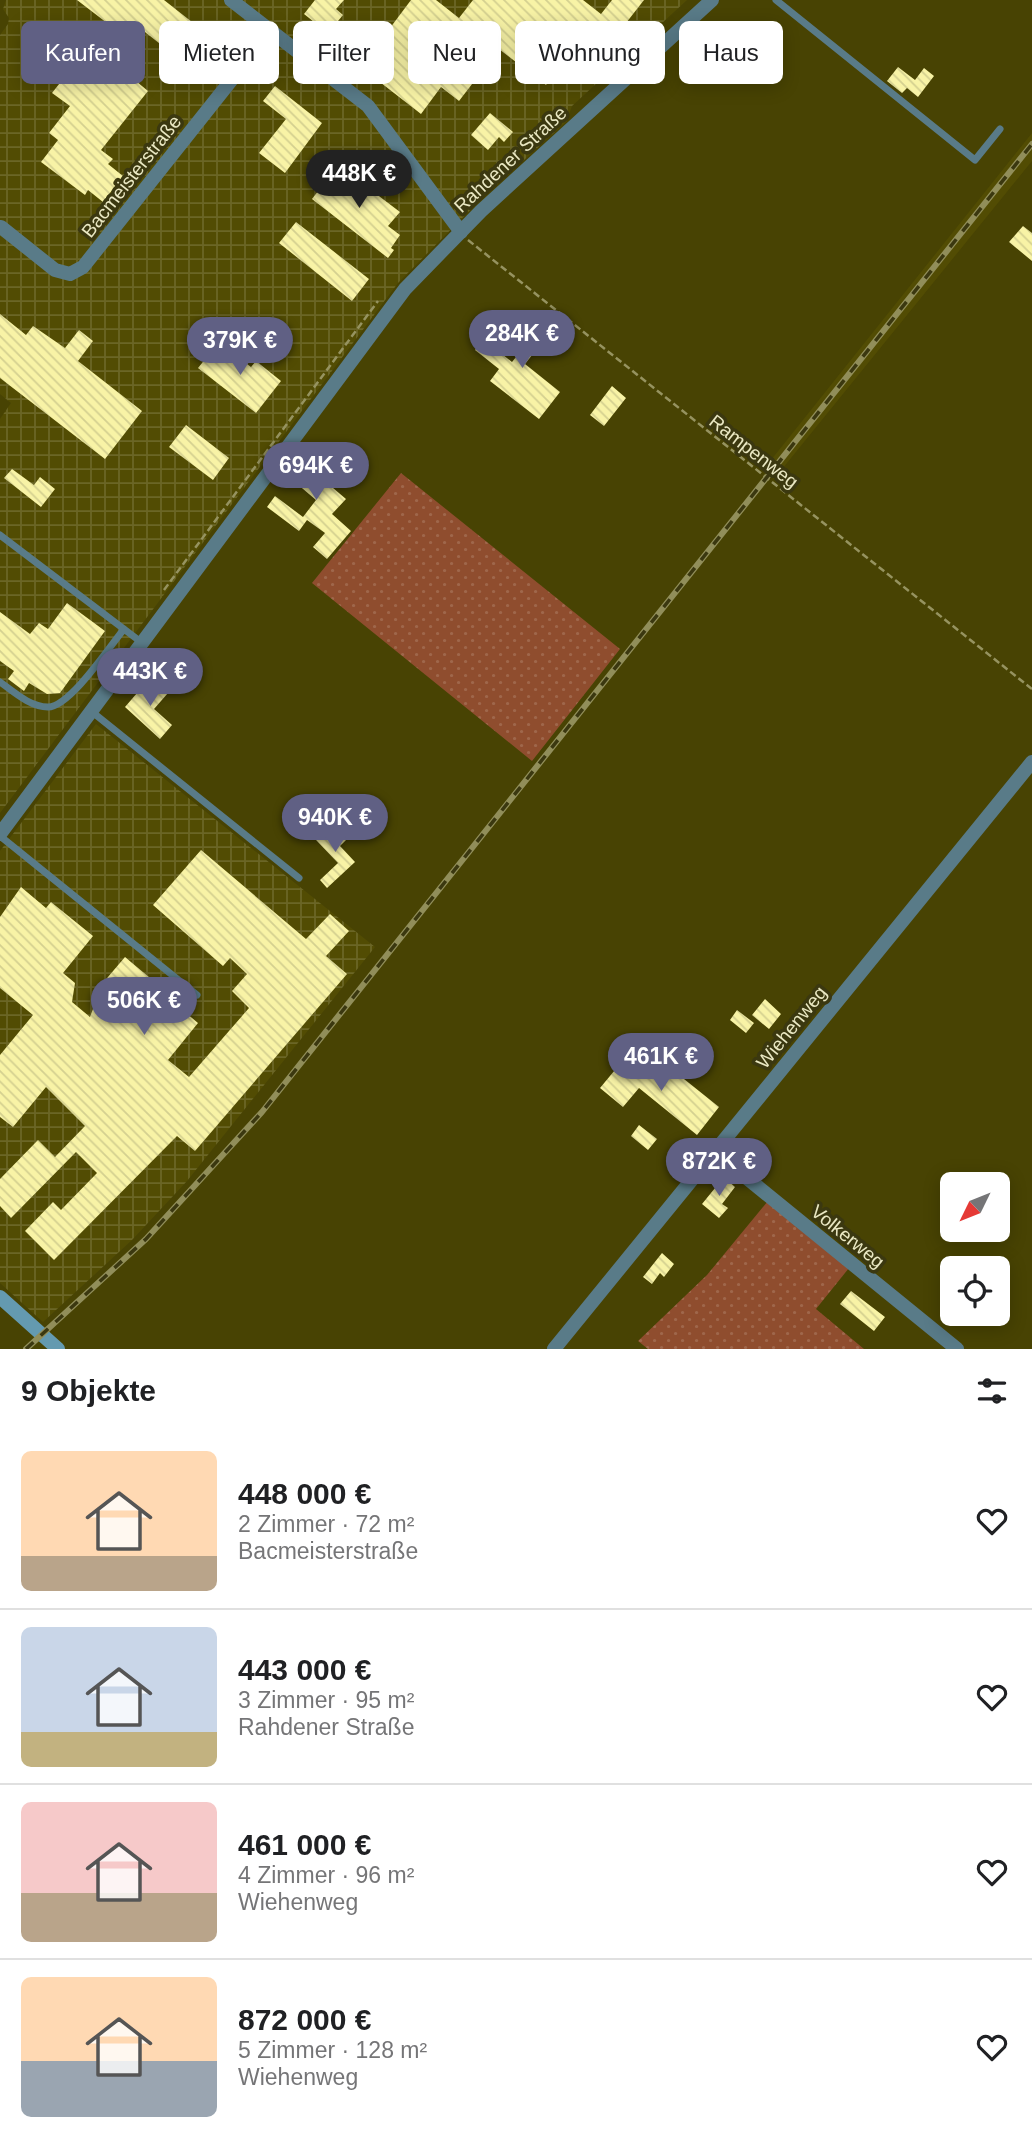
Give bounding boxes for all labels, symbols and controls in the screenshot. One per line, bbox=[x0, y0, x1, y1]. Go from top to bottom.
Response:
chip: Kaufen bbox=[21, 21, 145, 84]
chip: Mieten bbox=[159, 21, 279, 84]
chip: Filter bbox=[293, 21, 394, 84]
chip: Neu bbox=[408, 21, 501, 84]
chip: Wohnung bbox=[515, 21, 665, 84]
chip: Haus bbox=[679, 21, 783, 84]
street label: Rahdener Straße bbox=[450, 102, 571, 217]
street label: Bacmeisterstraße bbox=[77, 111, 185, 241]
pin: 448K € bbox=[302, 150, 416, 210]
text: 448K € bbox=[322, 160, 396, 186]
pin: 284K € bbox=[465, 310, 579, 370]
pin: 379K € bbox=[183, 318, 297, 377]
text: 284K € bbox=[485, 320, 559, 346]
text: 379K € bbox=[203, 327, 277, 353]
street label: Rampenweg bbox=[705, 410, 802, 493]
pin: 694K € bbox=[259, 442, 373, 502]
text: 694K € bbox=[279, 452, 353, 478]
pin: 443K € bbox=[93, 648, 207, 708]
text: 443K € bbox=[113, 658, 187, 684]
pin: 940K € bbox=[278, 794, 392, 854]
text: 940K € bbox=[298, 804, 372, 830]
pin: 506K € bbox=[87, 978, 201, 1037]
street label: Wiehenweg bbox=[752, 982, 831, 1073]
text: 506K € bbox=[107, 987, 181, 1013]
pin: 461K € bbox=[604, 1034, 718, 1093]
text: 461K € bbox=[624, 1043, 698, 1069]
pin: 872K € bbox=[662, 1138, 776, 1198]
text: 872K € bbox=[682, 1148, 756, 1174]
north arrow bbox=[940, 1172, 1010, 1242]
map controls bbox=[940, 1172, 1010, 1326]
street label: Volkerweg bbox=[807, 1201, 888, 1272]
button: locate bbox=[940, 1256, 1010, 1326]
icon: filters bbox=[973, 1372, 1011, 1410]
text: 9 Objekte bbox=[21, 1374, 156, 1407]
text: 448 000 € bbox=[238, 1477, 371, 1510]
icon: home bbox=[77, 1479, 161, 1563]
icon: heart bbox=[973, 1502, 1011, 1540]
text: 2 Zimmer · 72 m² bbox=[238, 1511, 414, 1537]
text: Bacmeisterstraße bbox=[238, 1538, 418, 1564]
text: 443 000 € bbox=[238, 1653, 371, 1686]
icon: home bbox=[77, 1655, 161, 1739]
icon: heart bbox=[973, 1678, 1011, 1716]
text: 3 Zimmer · 95 m² bbox=[238, 1687, 414, 1713]
text: Rahdener Straße bbox=[238, 1714, 414, 1740]
text: 461 000 € bbox=[238, 1828, 371, 1861]
icon: home bbox=[77, 1830, 161, 1914]
icon: heart bbox=[973, 1853, 1011, 1891]
text: 4 Zimmer · 96 m² bbox=[238, 1862, 414, 1888]
text: Wiehenweg bbox=[238, 1889, 358, 1915]
text: 872 000 € bbox=[238, 2003, 371, 2036]
icon: home bbox=[77, 2005, 161, 2089]
icon: heart bbox=[973, 2028, 1011, 2066]
text: 5 Zimmer · 128 m² bbox=[238, 2037, 427, 2063]
text: Wiehenweg bbox=[238, 2064, 358, 2090]

